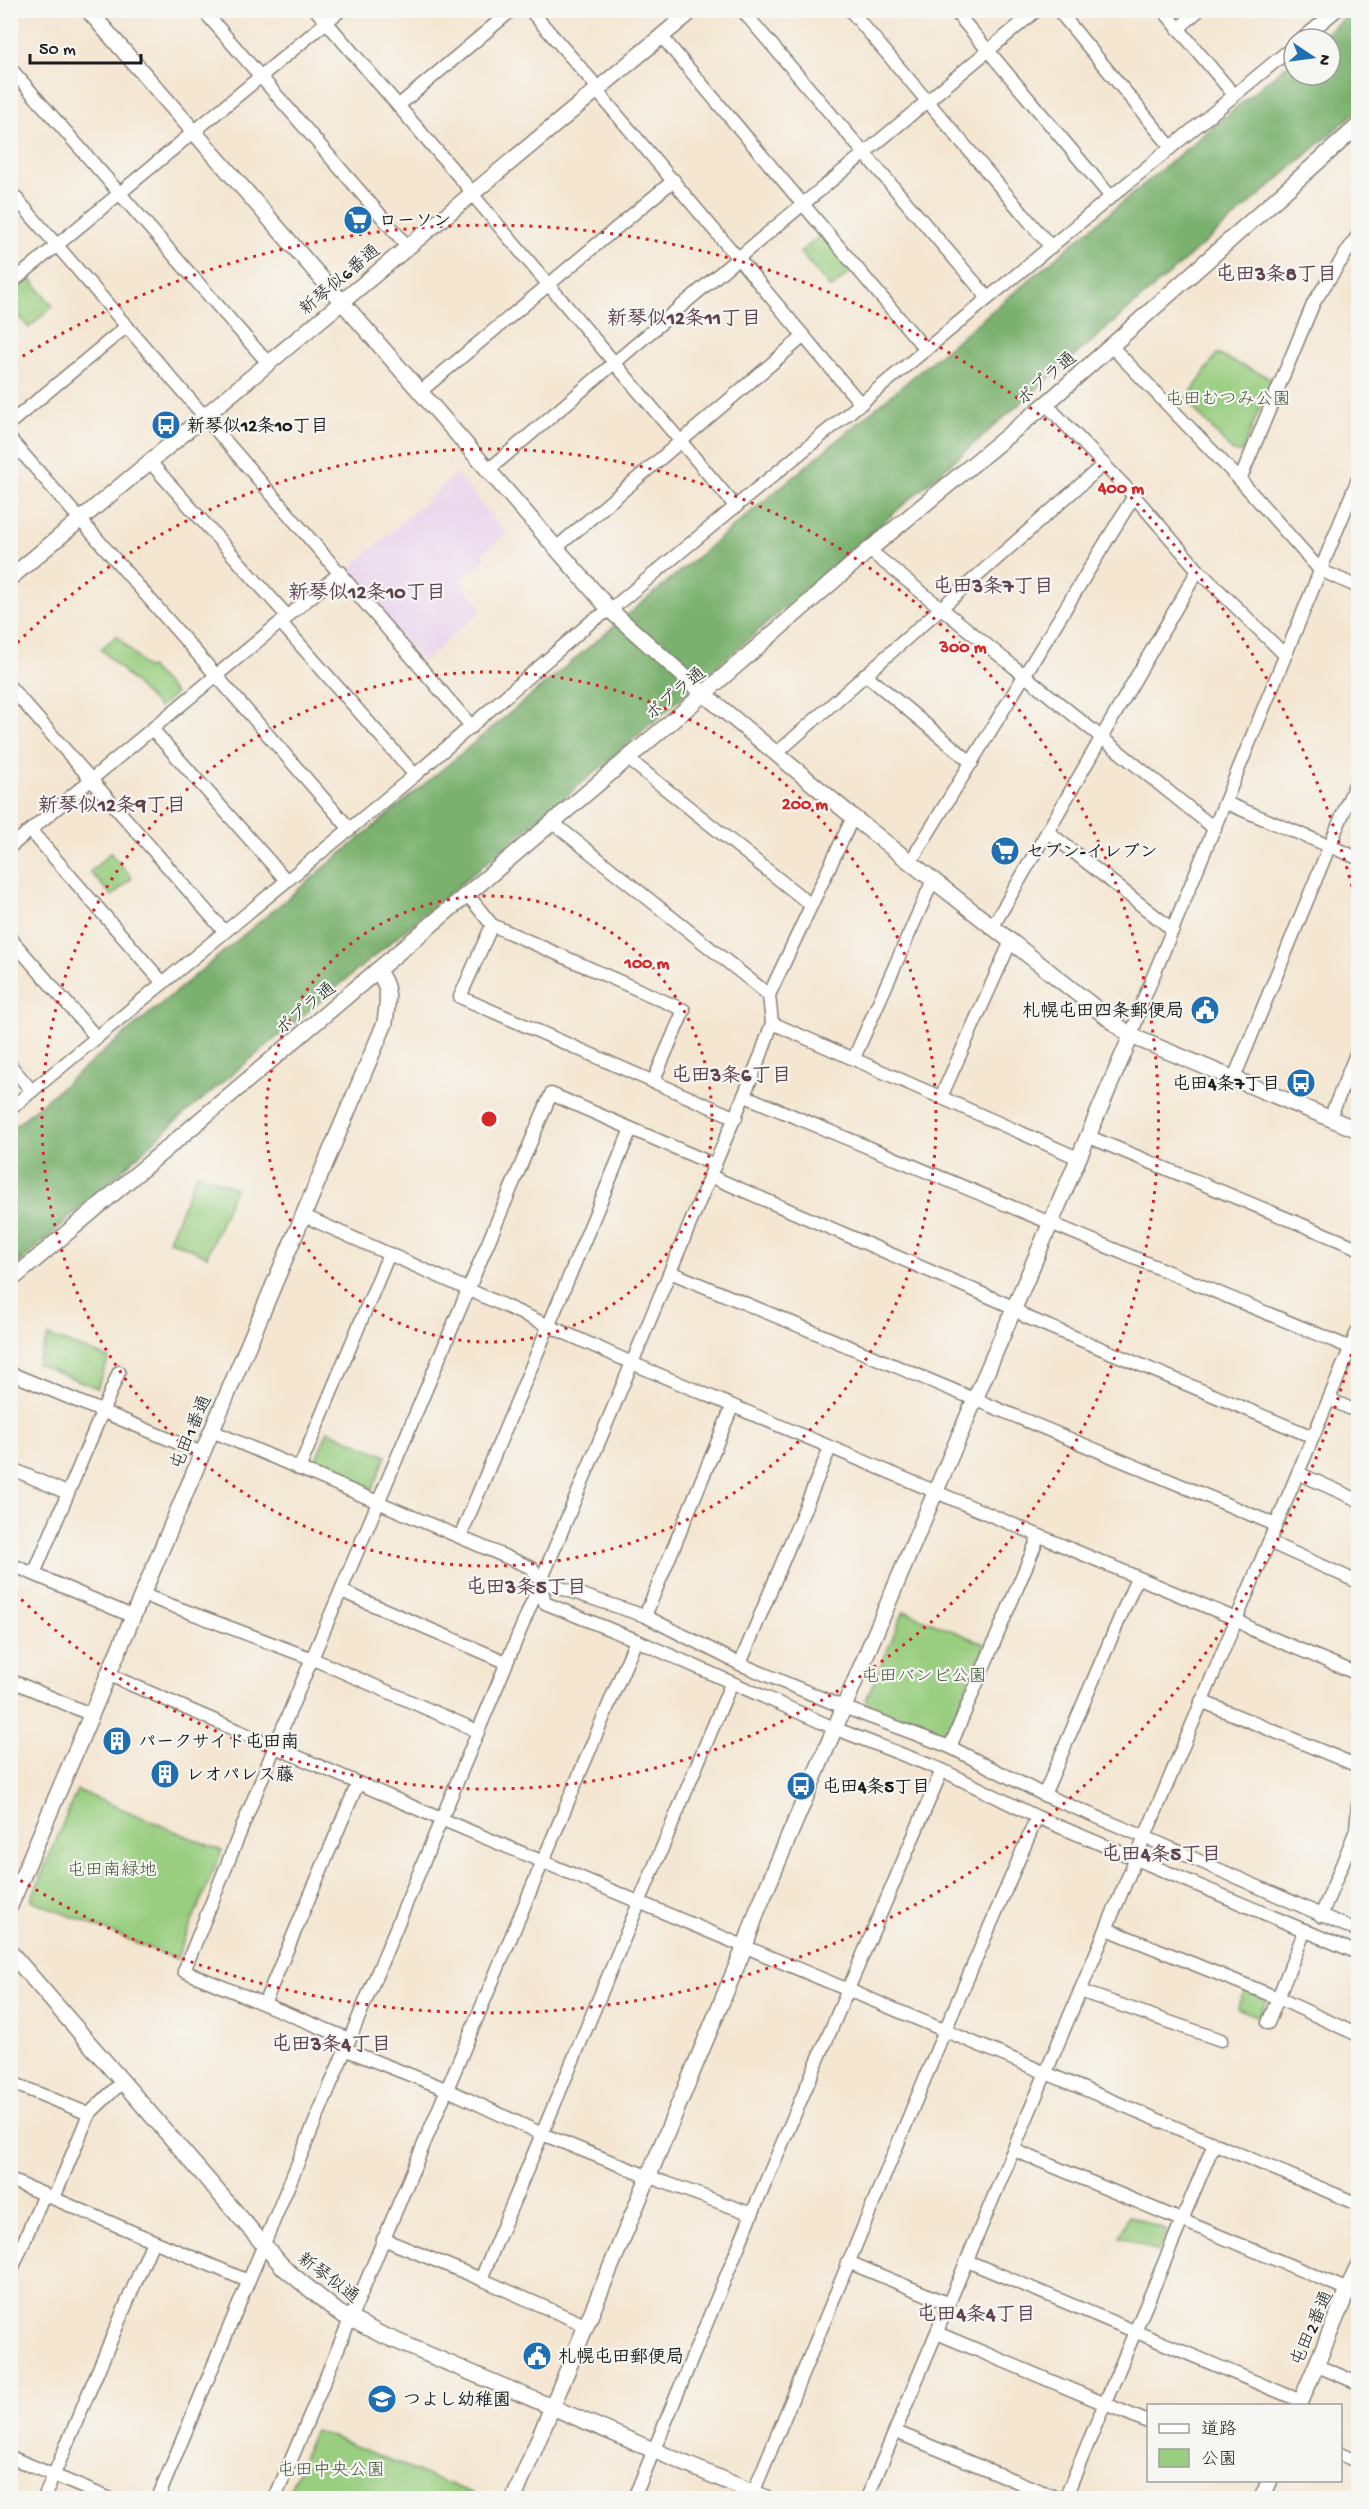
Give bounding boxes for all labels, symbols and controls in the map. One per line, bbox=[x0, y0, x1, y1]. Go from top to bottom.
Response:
scale bar bbox=[30, 27, 141, 65]
north arrow bbox=[1282, 27, 1342, 87]
text: 50 m bbox=[39, 40, 76, 61]
text: N bbox=[1313, 52, 1334, 67]
supermarket icon: ローソン bbox=[342, 204, 374, 236]
place label: ローソン bbox=[379, 212, 451, 233]
street label: 新琴似6番通 bbox=[295, 240, 385, 321]
district label: 屯田3条8丁目 bbox=[1215, 263, 1337, 288]
district label: 新琴似12条11丁目 bbox=[607, 307, 761, 332]
street label: ポプラ通 bbox=[1013, 348, 1082, 411]
park label: 屯田むつみ公園 bbox=[1165, 389, 1291, 411]
bus stop icon: 新琴似12条10丁目 bbox=[150, 409, 182, 441]
place label: 新琴似12条10丁目 bbox=[187, 416, 329, 438]
text: 400 m bbox=[1097, 479, 1144, 500]
district label: 屯田3条7丁目 bbox=[933, 575, 1053, 600]
district label: 新琴似12条10丁目 bbox=[288, 581, 446, 606]
text: 300 m bbox=[939, 638, 987, 659]
street label: ポプラ通 bbox=[642, 663, 711, 726]
district label: 新琴似12条9丁目 bbox=[38, 794, 186, 819]
text: 200 m bbox=[782, 795, 828, 816]
supermarket icon: セブン-イレブン bbox=[989, 835, 1021, 867]
place label: セブン-イレブン bbox=[1026, 842, 1158, 864]
text: 100 m bbox=[624, 954, 670, 975]
street label: ポプラ通 bbox=[272, 978, 341, 1041]
public building icon: 札幌屯田四条郵便局 bbox=[1189, 994, 1221, 1026]
place label: 札幌屯田四条郵便局 bbox=[1022, 1001, 1184, 1023]
district label: 屯田3条6丁目 bbox=[671, 1064, 791, 1089]
bus stop icon: 屯田4条7丁目 bbox=[1285, 1067, 1317, 1099]
place label: 屯田4条7丁目 bbox=[1172, 1074, 1280, 1096]
centre of rings bbox=[479, 1109, 499, 1129]
street label: 屯田1番通 bbox=[166, 1392, 217, 1474]
district label: 屯田3条5丁目 bbox=[466, 1576, 586, 1601]
park label: 屯田バンビ公園 bbox=[861, 1666, 987, 1688]
building icon: パークサイド屯田南 bbox=[101, 1725, 133, 1757]
place label: パークサイド屯田南 bbox=[138, 1732, 299, 1754]
building icon: レオパレス藤 bbox=[149, 1758, 181, 1790]
place label: レオパレス藤 bbox=[186, 1765, 294, 1787]
bus stop icon: 屯田4条5丁目 bbox=[785, 1770, 817, 1802]
place label: 屯田4条5丁目 bbox=[822, 1777, 930, 1799]
district label: 屯田4条5丁目 bbox=[1101, 1843, 1221, 1868]
park label: 屯田南緑地 bbox=[67, 1860, 157, 1882]
district label: 屯田3条4丁目 bbox=[271, 2033, 391, 2058]
street label: 新琴似通 bbox=[292, 2248, 363, 2309]
street label: 屯田2番通 bbox=[1286, 2287, 1339, 2370]
district label: 屯田4条4丁目 bbox=[917, 2303, 1035, 2328]
public building icon: 札幌屯田郵便局 bbox=[521, 2340, 553, 2372]
place label: 札幌屯田郵便局 bbox=[558, 2347, 684, 2369]
school or university icon: つよし幼稚園 bbox=[366, 2383, 398, 2415]
place label: つよし幼稚園 bbox=[403, 2390, 511, 2412]
legend bbox=[1147, 2404, 1342, 2482]
text: 道路 bbox=[1201, 2419, 1237, 2441]
text: 公園 bbox=[1201, 2450, 1237, 2471]
park label: 屯田中央公園 bbox=[277, 2460, 385, 2482]

